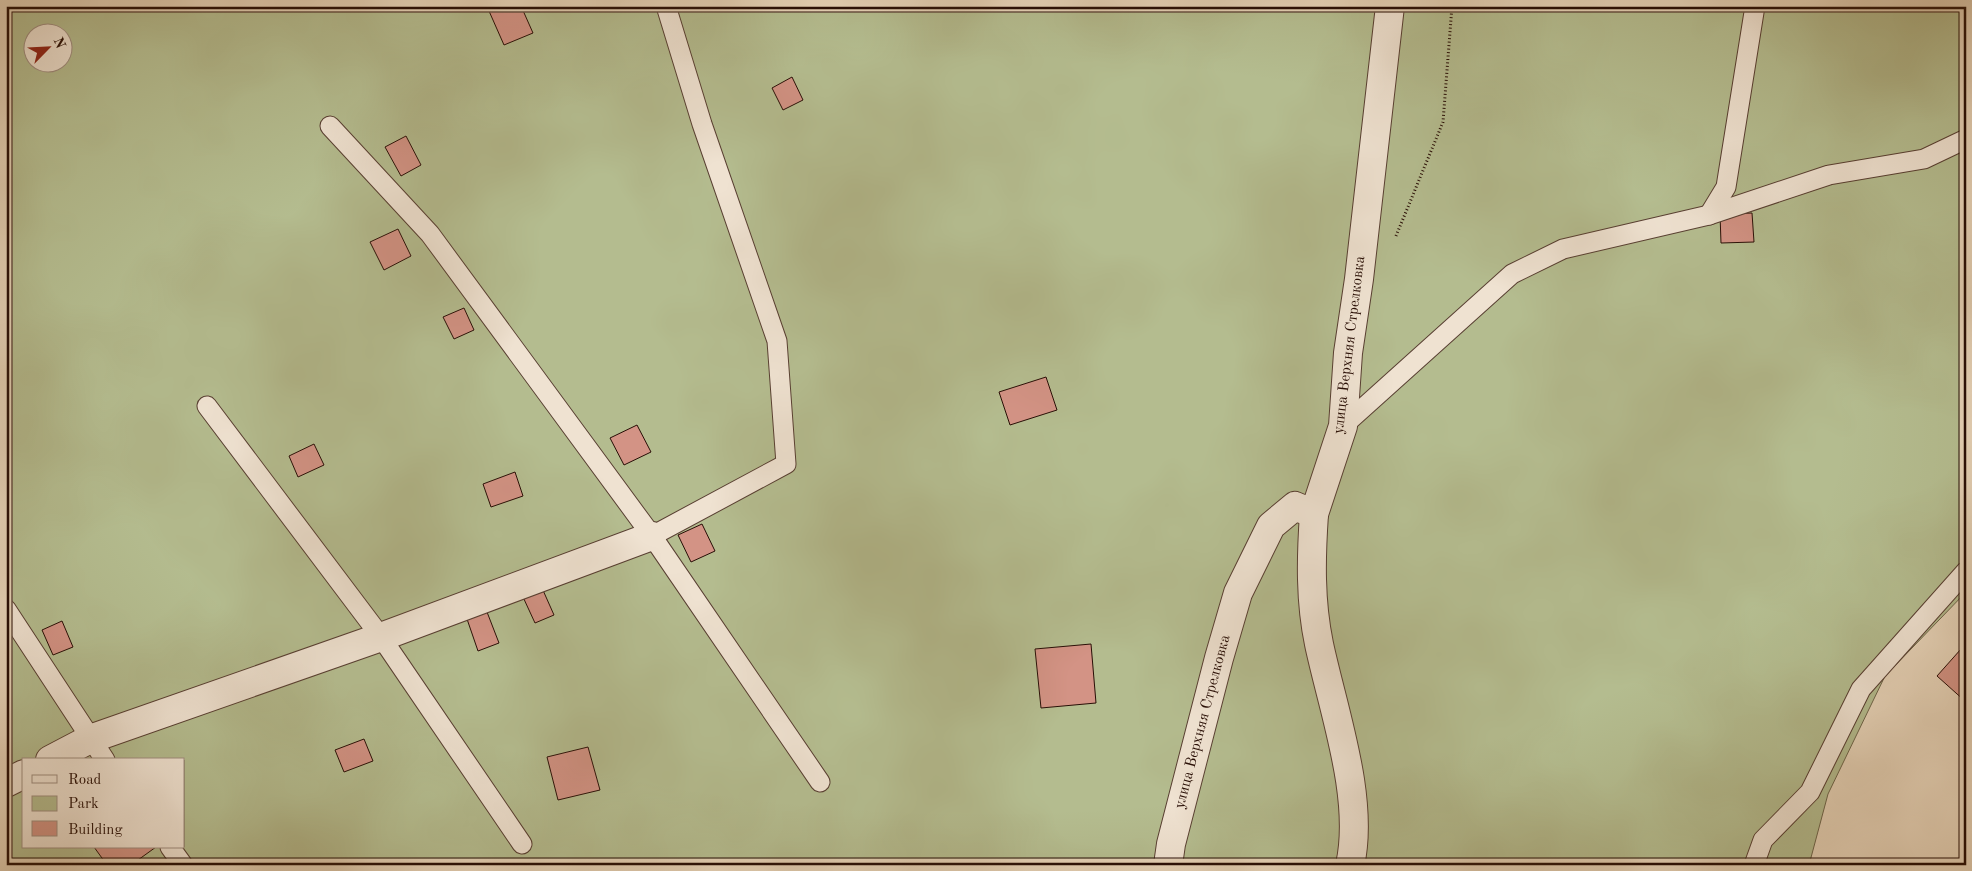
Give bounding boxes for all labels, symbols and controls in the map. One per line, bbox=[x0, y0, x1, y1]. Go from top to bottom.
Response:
north arrow bbox=[22, 22, 72, 72]
text: N bbox=[50, 35, 68, 51]
street label: улица Верхняя Стрелковка bbox=[1332, 254, 1368, 435]
street label: улица Верхняя Стрелковка bbox=[1173, 633, 1234, 811]
legend bbox=[22, 758, 185, 848]
text: Road bbox=[68, 773, 102, 788]
text: Park bbox=[68, 797, 99, 812]
text: Building bbox=[68, 823, 123, 838]

